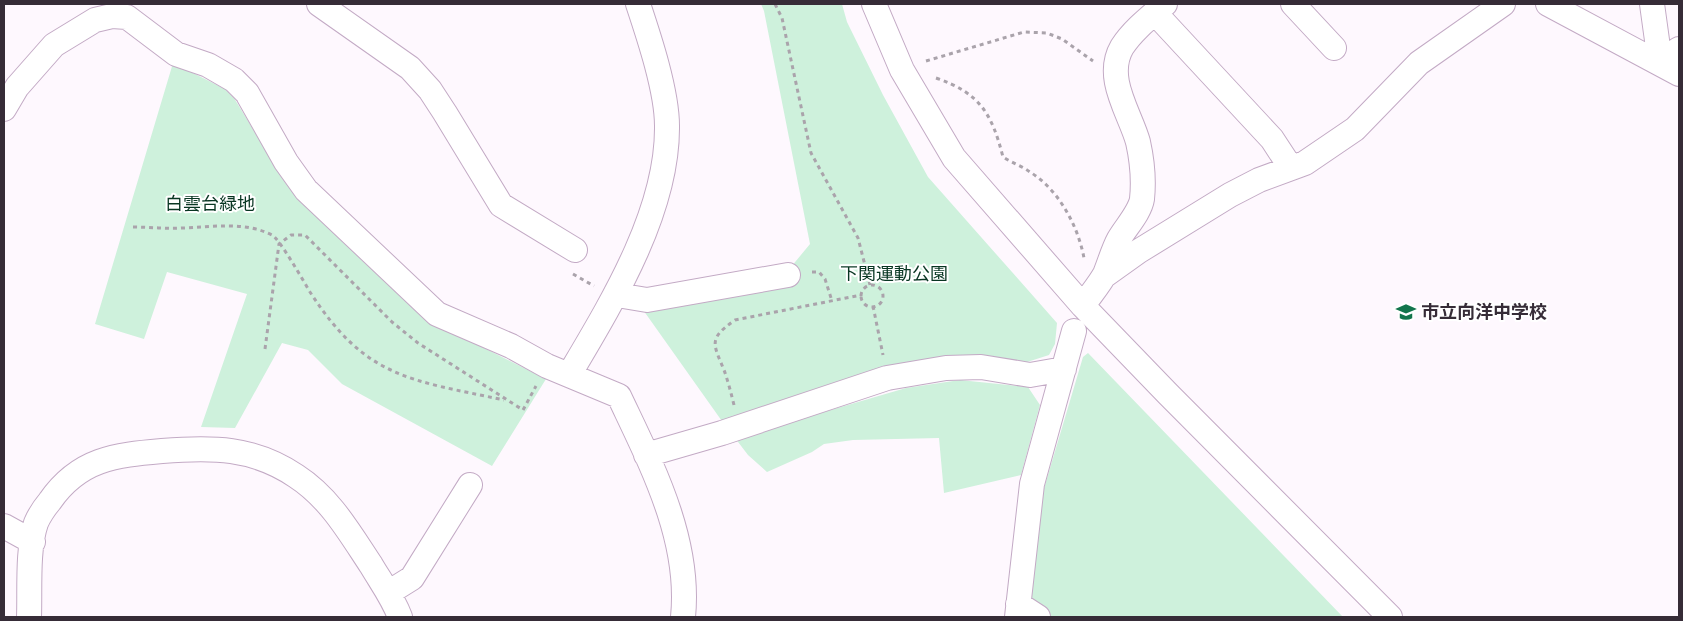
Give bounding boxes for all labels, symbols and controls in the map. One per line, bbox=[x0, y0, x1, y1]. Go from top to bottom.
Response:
park label: 白雲台緑地 bbox=[165, 193, 255, 215]
park label: 下関運動公園 bbox=[840, 263, 948, 285]
school or university icon: 市立向洋中学校 bbox=[1395, 301, 1417, 323]
place label: 市立向洋中学校 bbox=[1421, 301, 1547, 323]

